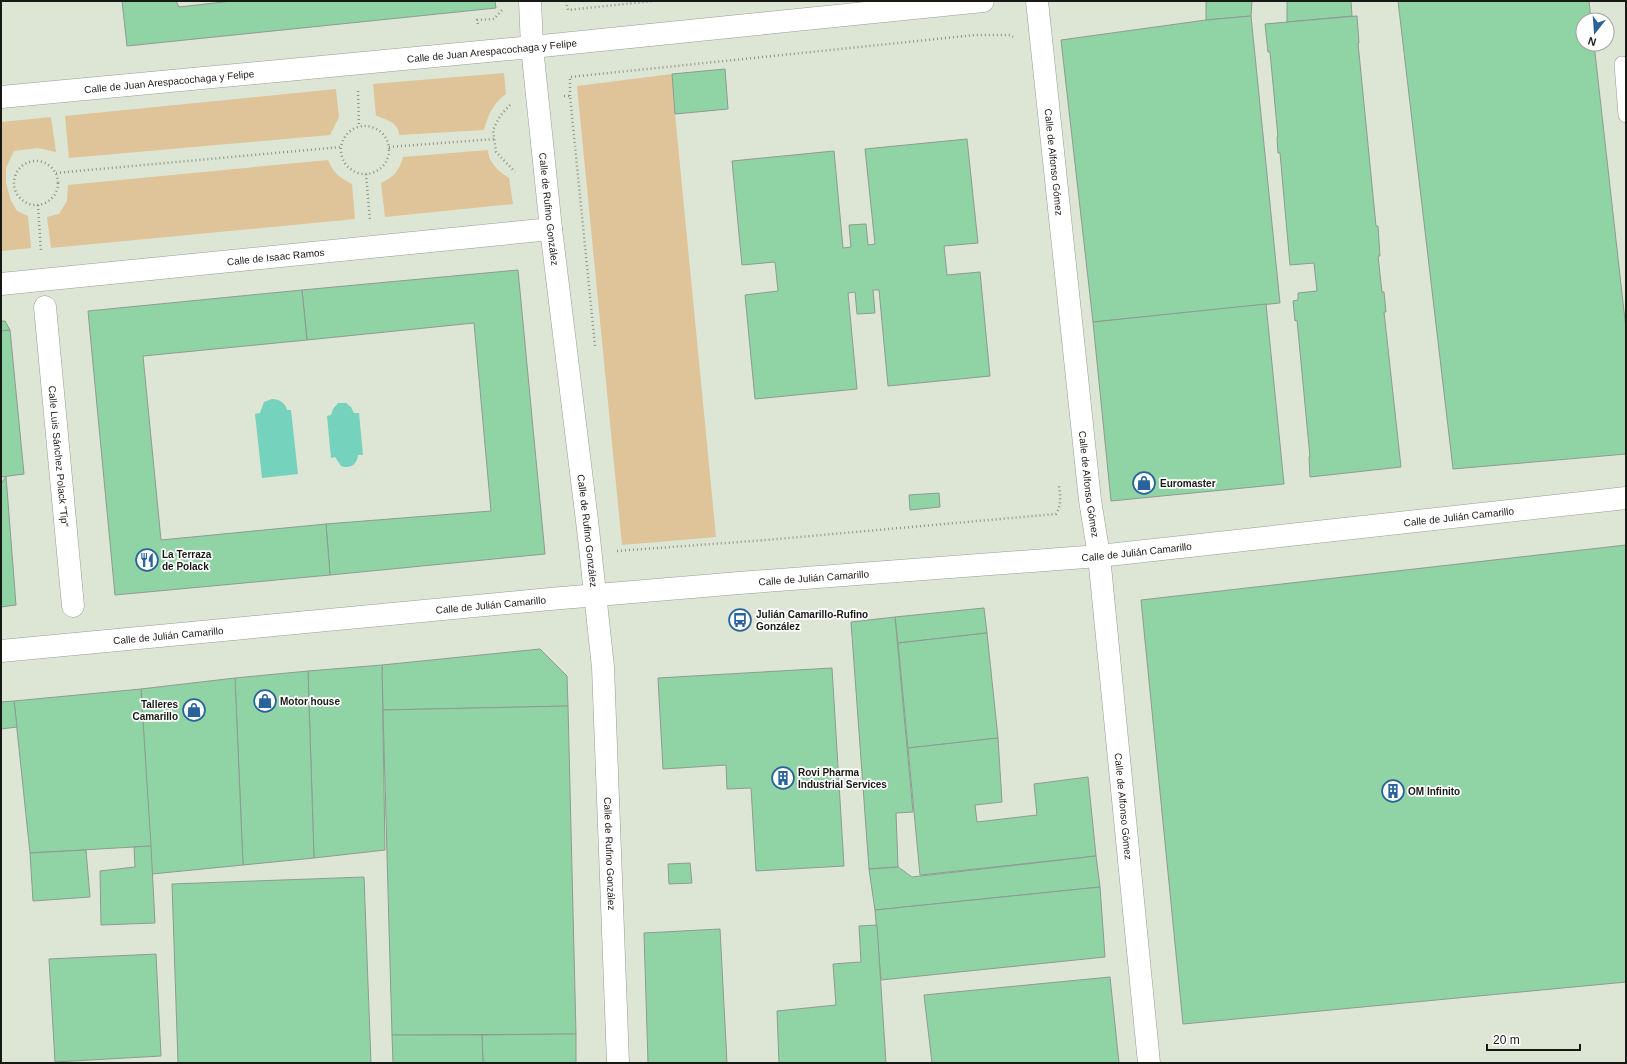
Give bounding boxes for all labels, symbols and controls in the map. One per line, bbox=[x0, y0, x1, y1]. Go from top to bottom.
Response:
north arrow bbox=[1575, 12, 1615, 52]
text: N bbox=[1586, 35, 1598, 48]
street label: Calle de Juan Arespacochaga y Felipe bbox=[406, 37, 578, 64]
street label: Calle de Juan Arespacochaga y Felipe bbox=[84, 68, 255, 95]
street label: Calle de Alfonso Gómez bbox=[1043, 108, 1065, 216]
street label: Calle de Rufino González bbox=[538, 152, 561, 266]
street label: Calle de Isaac Ramos bbox=[226, 246, 325, 267]
street label: Calle Luis Sánchez Polack "Tip" bbox=[47, 385, 71, 528]
street label: Calle de Alfonso Gómez bbox=[1077, 430, 1101, 538]
shop icon: Euromaster bbox=[1131, 470, 1157, 496]
street label: Calle de Rufino González bbox=[576, 474, 600, 588]
place label: Euromaster bbox=[1160, 478, 1216, 489]
street label: Calle de Julián Camarillo bbox=[1403, 505, 1515, 528]
street label: Calle de Julián Camarillo bbox=[1081, 540, 1193, 563]
restaurant icon: La Terraza de Polack bbox=[134, 547, 160, 573]
place label: La Terraza de Polack bbox=[162, 549, 212, 572]
street label: Calle de Julián Camarillo bbox=[758, 568, 870, 587]
street label: Calle de Julián Camarillo bbox=[435, 594, 547, 615]
bus stop icon: Julián Camarillo-Rufino González bbox=[727, 607, 753, 633]
place label: Julián Camarillo-Rufino González bbox=[756, 609, 868, 632]
street label: Calle de Julián Camarillo bbox=[113, 624, 224, 646]
shop icon: Motor house bbox=[252, 688, 278, 714]
place label: Motor house bbox=[280, 696, 340, 707]
shop icon: Talleres Camarillo bbox=[181, 697, 207, 723]
place label: Talleres Camarillo bbox=[132, 699, 178, 722]
street label: Calle de Alfonso Gómez bbox=[1113, 752, 1134, 860]
building icon: Rovi Pharma Industrial Services bbox=[770, 765, 796, 791]
place label: Rovi Pharma Industrial Services bbox=[798, 767, 887, 790]
building icon: OM Infinito bbox=[1380, 778, 1406, 804]
place label: OM Infinito bbox=[1408, 786, 1460, 797]
street label: Calle de Rufino González bbox=[602, 797, 618, 911]
scale bar bbox=[1487, 1026, 1580, 1052]
text: 20 m bbox=[1493, 1033, 1520, 1047]

